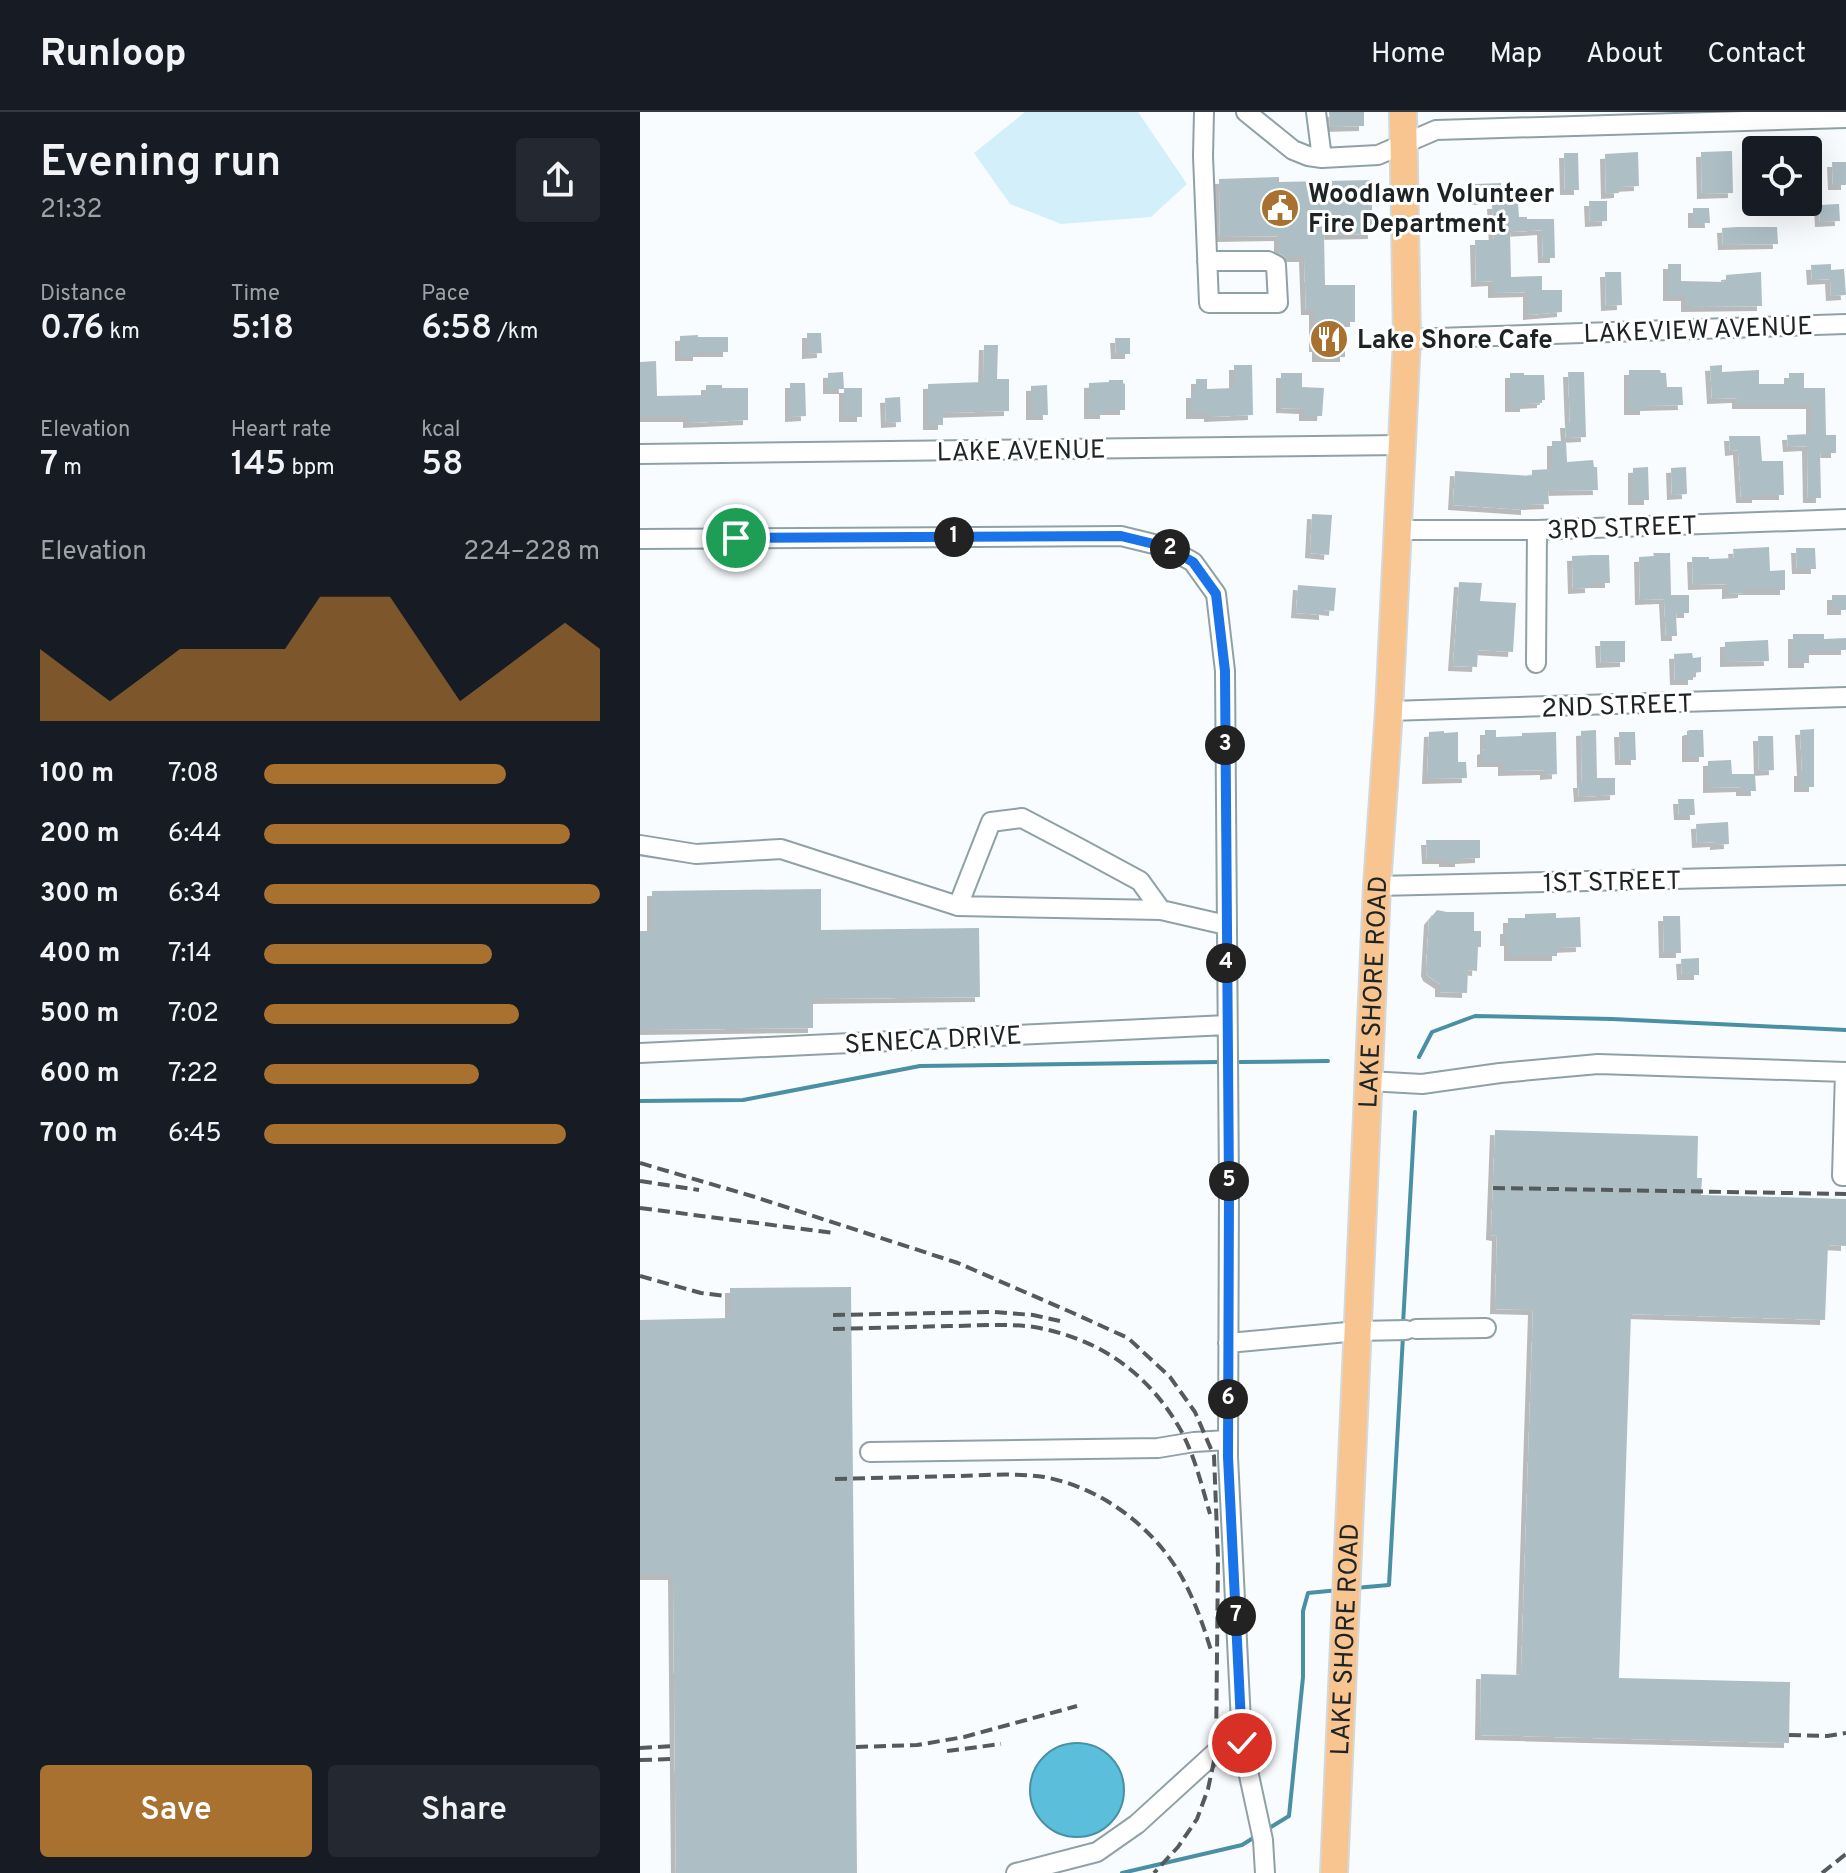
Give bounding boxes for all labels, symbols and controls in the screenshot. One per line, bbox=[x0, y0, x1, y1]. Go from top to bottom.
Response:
text: Runloop bbox=[40, 31, 187, 80]
text: Home bbox=[1371, 37, 1445, 73]
text: Map bbox=[1489, 37, 1542, 73]
text: About bbox=[1586, 37, 1663, 73]
text: Contact bbox=[1707, 37, 1806, 73]
text: Evening run bbox=[40, 136, 281, 192]
map controls bbox=[1742, 136, 1822, 216]
button: locate bbox=[1742, 136, 1822, 216]
button: share bbox=[516, 138, 600, 222]
place label: Woodlawn Volunteer Fire Department bbox=[1308, 179, 1555, 242]
public building icon: Woodlawn Volunteer Fire Department bbox=[1259, 187, 1301, 229]
text: 21:32 bbox=[40, 194, 103, 227]
text: Distance bbox=[40, 281, 126, 308]
text: Time bbox=[231, 281, 280, 308]
text: Pace bbox=[421, 281, 470, 308]
text: 0.76 bbox=[40, 308, 104, 351]
text: 5:18 bbox=[231, 308, 294, 351]
text: 6:58 bbox=[421, 308, 492, 351]
street label: LAKEVIEW AVENUE bbox=[1583, 311, 1813, 352]
restaurant icon: Lake Shore Cafe bbox=[1308, 318, 1350, 360]
text: km bbox=[104, 319, 140, 346]
text: /km bbox=[492, 319, 538, 346]
place label: Lake Shore Cafe bbox=[1357, 325, 1553, 358]
text: Elevation bbox=[40, 417, 130, 444]
text: Heart rate bbox=[231, 417, 331, 444]
text: kcal bbox=[421, 417, 460, 444]
street label: LAKE AVENUE bbox=[936, 435, 1106, 470]
text: 7 bbox=[40, 444, 58, 487]
text: 145 bbox=[231, 444, 286, 487]
text: 58 bbox=[421, 444, 463, 487]
text: m bbox=[58, 455, 82, 482]
text: bpm bbox=[286, 455, 335, 482]
pin bbox=[702, 504, 770, 572]
street label: 3RD STREET bbox=[1546, 510, 1698, 549]
icon: arrive bbox=[714, 516, 758, 560]
pin: 1 bbox=[934, 517, 974, 557]
text: 1 bbox=[950, 523, 958, 550]
pin: 2 bbox=[1150, 529, 1190, 569]
text: 2 bbox=[1163, 535, 1177, 562]
text: Elevation bbox=[40, 536, 147, 569]
text: 224–228 m bbox=[463, 536, 600, 569]
street label: 2ND STREET bbox=[1541, 688, 1693, 727]
pin: 3 bbox=[1205, 725, 1245, 765]
text: 3 bbox=[1218, 731, 1232, 758]
text: 100 m bbox=[40, 758, 114, 791]
text: 7:08 bbox=[168, 758, 219, 791]
text: 200 m bbox=[40, 818, 119, 851]
text: 6:44 bbox=[168, 818, 222, 851]
street label: 1ST STREET bbox=[1543, 866, 1682, 901]
street label: LAKE SHORE ROAD bbox=[1353, 875, 1397, 1109]
text: 300 m bbox=[40, 878, 119, 911]
text: 6:34 bbox=[168, 878, 221, 911]
text: 400 m bbox=[40, 938, 120, 971]
text: 7:14 bbox=[168, 938, 212, 971]
pin: 4 bbox=[1206, 943, 1246, 983]
text: 4 bbox=[1219, 949, 1233, 976]
text: 500 m bbox=[40, 998, 119, 1031]
text: 7:02 bbox=[168, 998, 219, 1031]
street label: SENECA DRIVE bbox=[844, 1020, 1023, 1063]
text: 600 m bbox=[40, 1058, 120, 1091]
text: 7:22 bbox=[168, 1058, 218, 1091]
text: 700 m bbox=[40, 1118, 118, 1151]
text: 6:45 bbox=[168, 1118, 222, 1151]
pin: 5 bbox=[1209, 1161, 1249, 1201]
text: 5 bbox=[1222, 1167, 1236, 1194]
pin: 6 bbox=[1208, 1379, 1248, 1419]
text: 6 bbox=[1221, 1385, 1235, 1412]
street label: LAKE SHORE ROAD bbox=[1325, 1522, 1368, 1756]
pin: 7 bbox=[1216, 1596, 1256, 1636]
text: 7 bbox=[1230, 1602, 1242, 1629]
pin bbox=[1208, 1709, 1276, 1777]
icon: check bbox=[1220, 1721, 1264, 1765]
button: Save bbox=[40, 1765, 312, 1857]
button: Share bbox=[328, 1765, 600, 1857]

